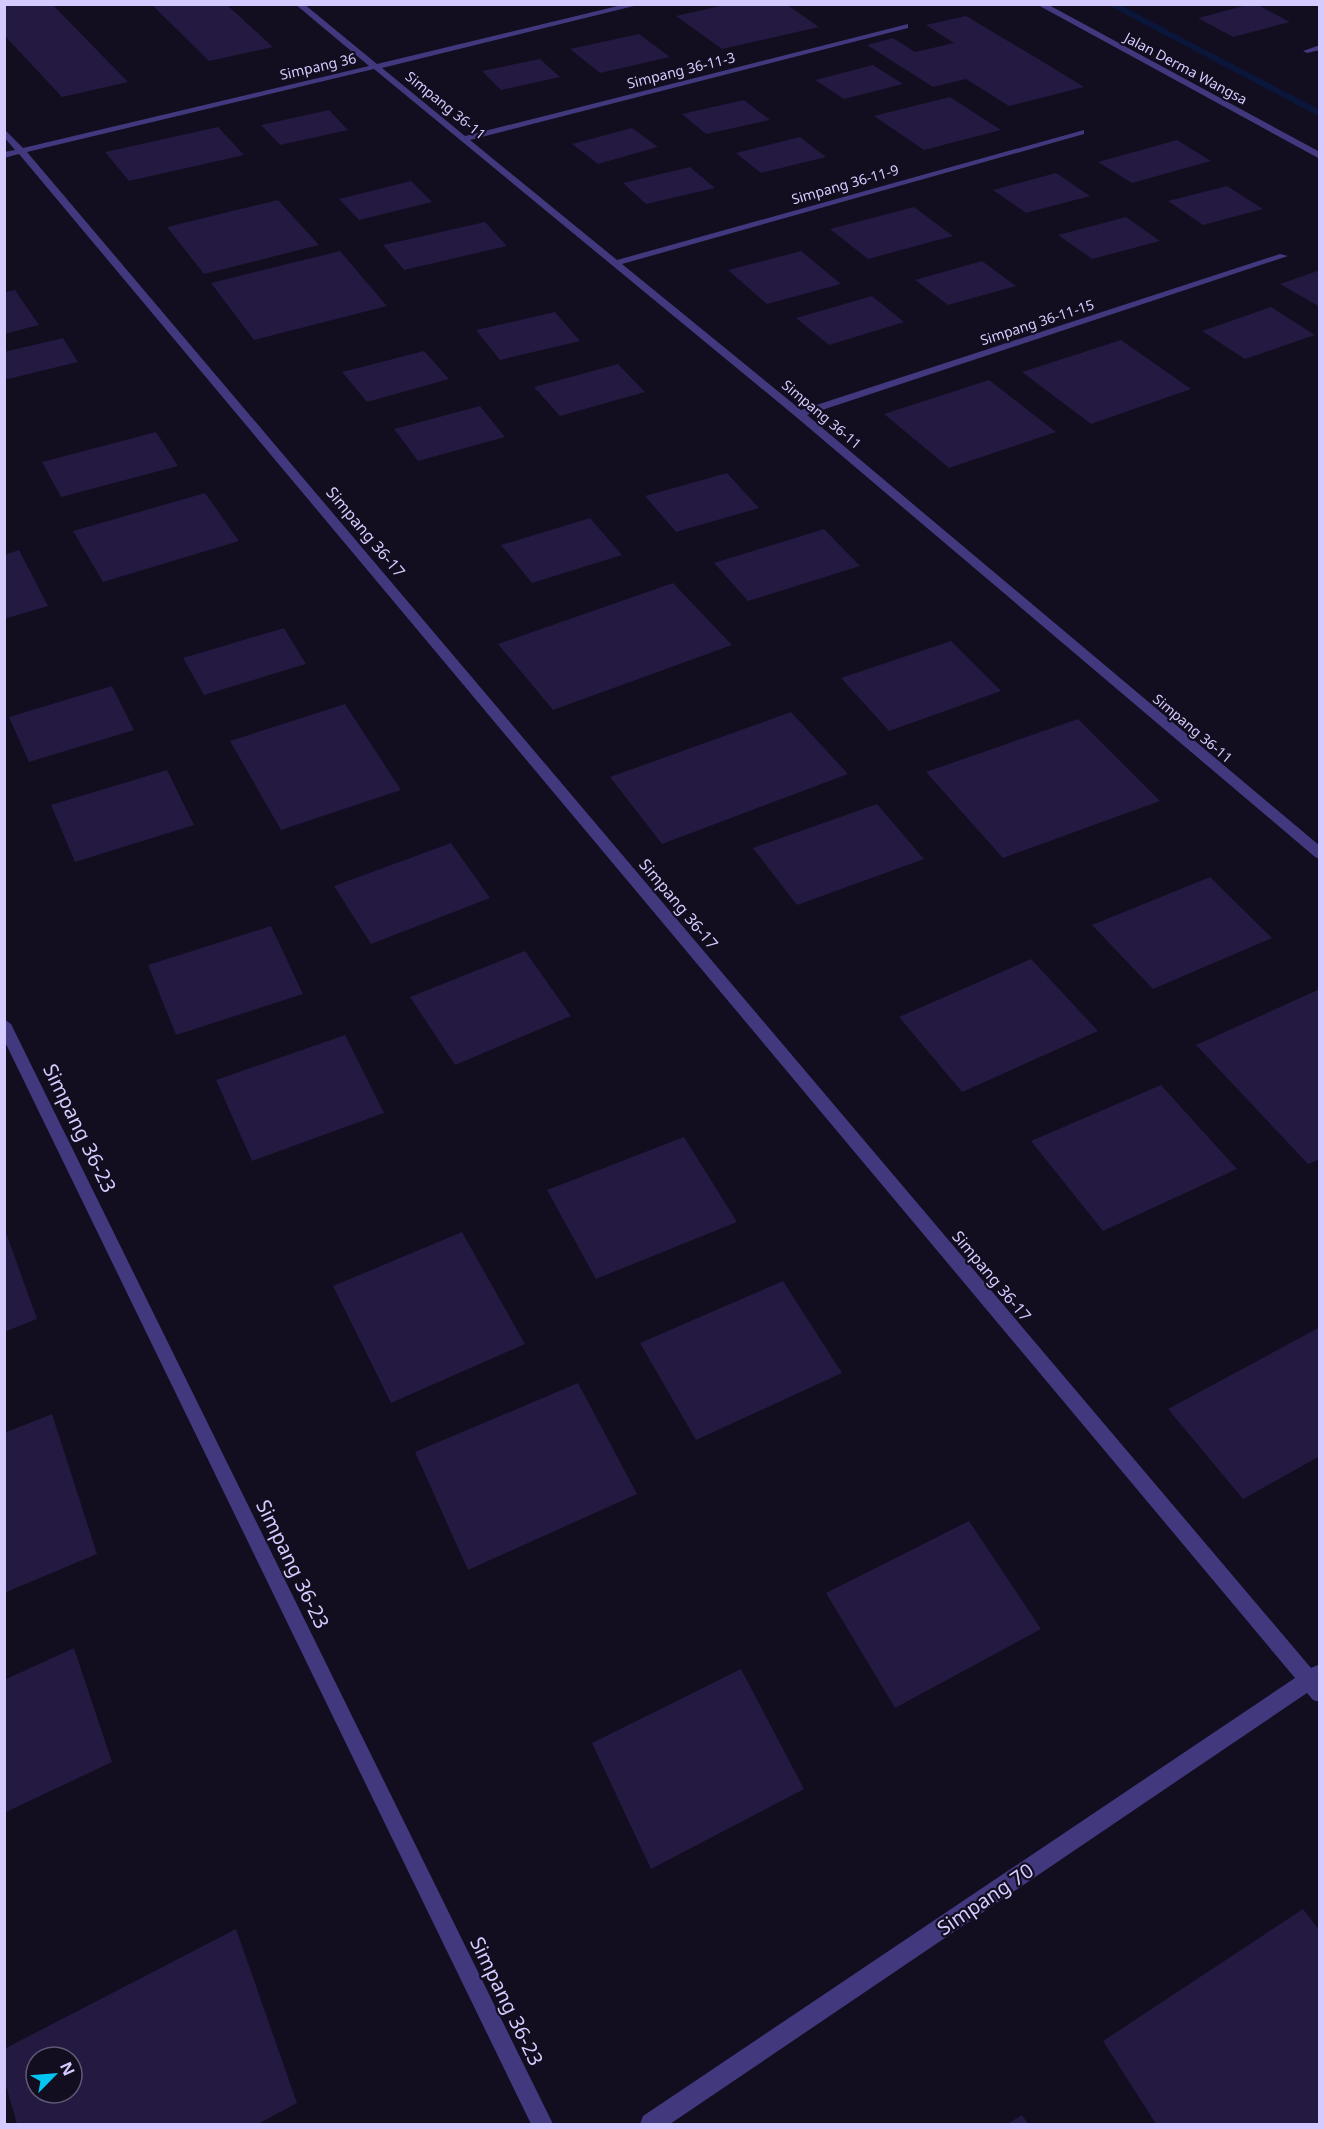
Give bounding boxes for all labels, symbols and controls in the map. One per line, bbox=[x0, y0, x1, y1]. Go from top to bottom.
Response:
street label: Jalan Derma Wangsa bbox=[1120, 27, 1251, 108]
street label: Simpang 36-11-3 bbox=[625, 47, 737, 93]
street label: Simpang 36 bbox=[278, 48, 358, 84]
street label: Simpang 36-11 bbox=[402, 67, 490, 143]
street label: Simpang 36-11-9 bbox=[789, 160, 901, 208]
street label: Simpang 36-11-15 bbox=[978, 295, 1096, 349]
street label: Simpang 36-11 bbox=[778, 375, 866, 453]
street label: Simpang 36-17 bbox=[321, 482, 411, 582]
street label: Simpang 36-11 bbox=[1149, 689, 1237, 767]
street label: Simpang 36-17 bbox=[634, 854, 724, 954]
street label: Simpang 36-23 bbox=[37, 1059, 123, 1197]
street label: Simpang 36-17 bbox=[947, 1226, 1037, 1326]
street label: Simpang 36-23 bbox=[250, 1495, 336, 1633]
street label: Simpang 70 bbox=[931, 1857, 1039, 1941]
street label: Simpang 36-23 bbox=[464, 1932, 550, 2070]
north arrow bbox=[24, 2045, 84, 2105]
text: N bbox=[55, 2058, 80, 2079]

